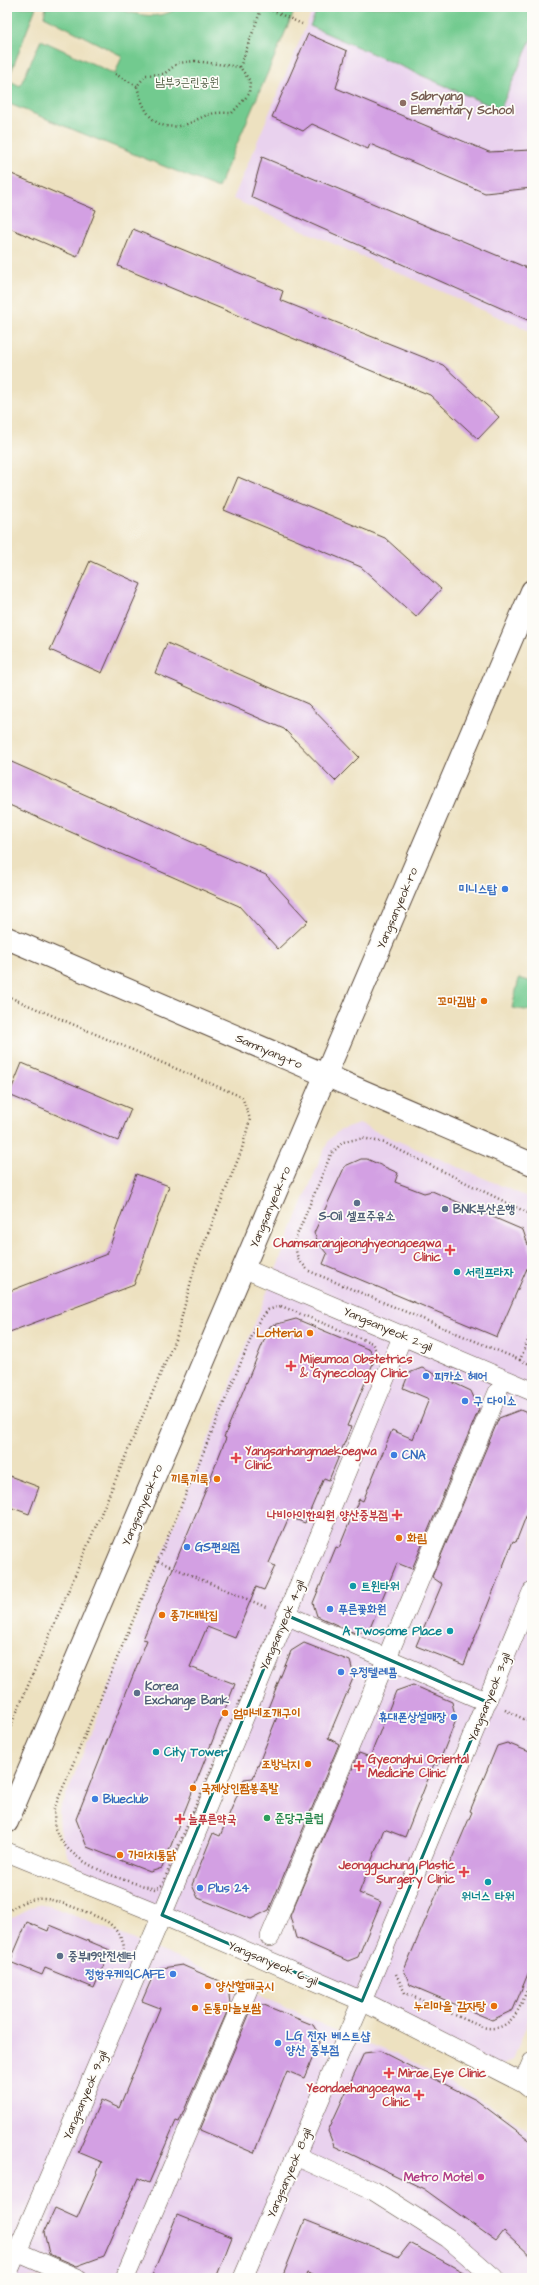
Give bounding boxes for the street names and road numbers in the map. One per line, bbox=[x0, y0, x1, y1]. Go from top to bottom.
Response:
street label: Yangsanyeok-ro bbox=[373, 865, 423, 952]
street label: Samnyang-ro bbox=[232, 1030, 305, 1074]
street label: Yangsanyeok-ro bbox=[246, 1164, 296, 1251]
street label: Yangsanyeok 2-gil bbox=[340, 1303, 435, 1357]
street label: Yangsanyeok-ro bbox=[118, 1462, 168, 1549]
street label: Yangsanyeok 4-gil bbox=[256, 1577, 310, 1673]
street label: Yangsanyeok 3-gil bbox=[464, 1650, 516, 1745]
street label: Yangsanyeok 6-gil bbox=[225, 1937, 320, 1991]
street label: Yangsanyeok 9-gil bbox=[59, 2048, 113, 2143]
street label: Yangsanyeok 8-gil bbox=[263, 2125, 317, 2221]

